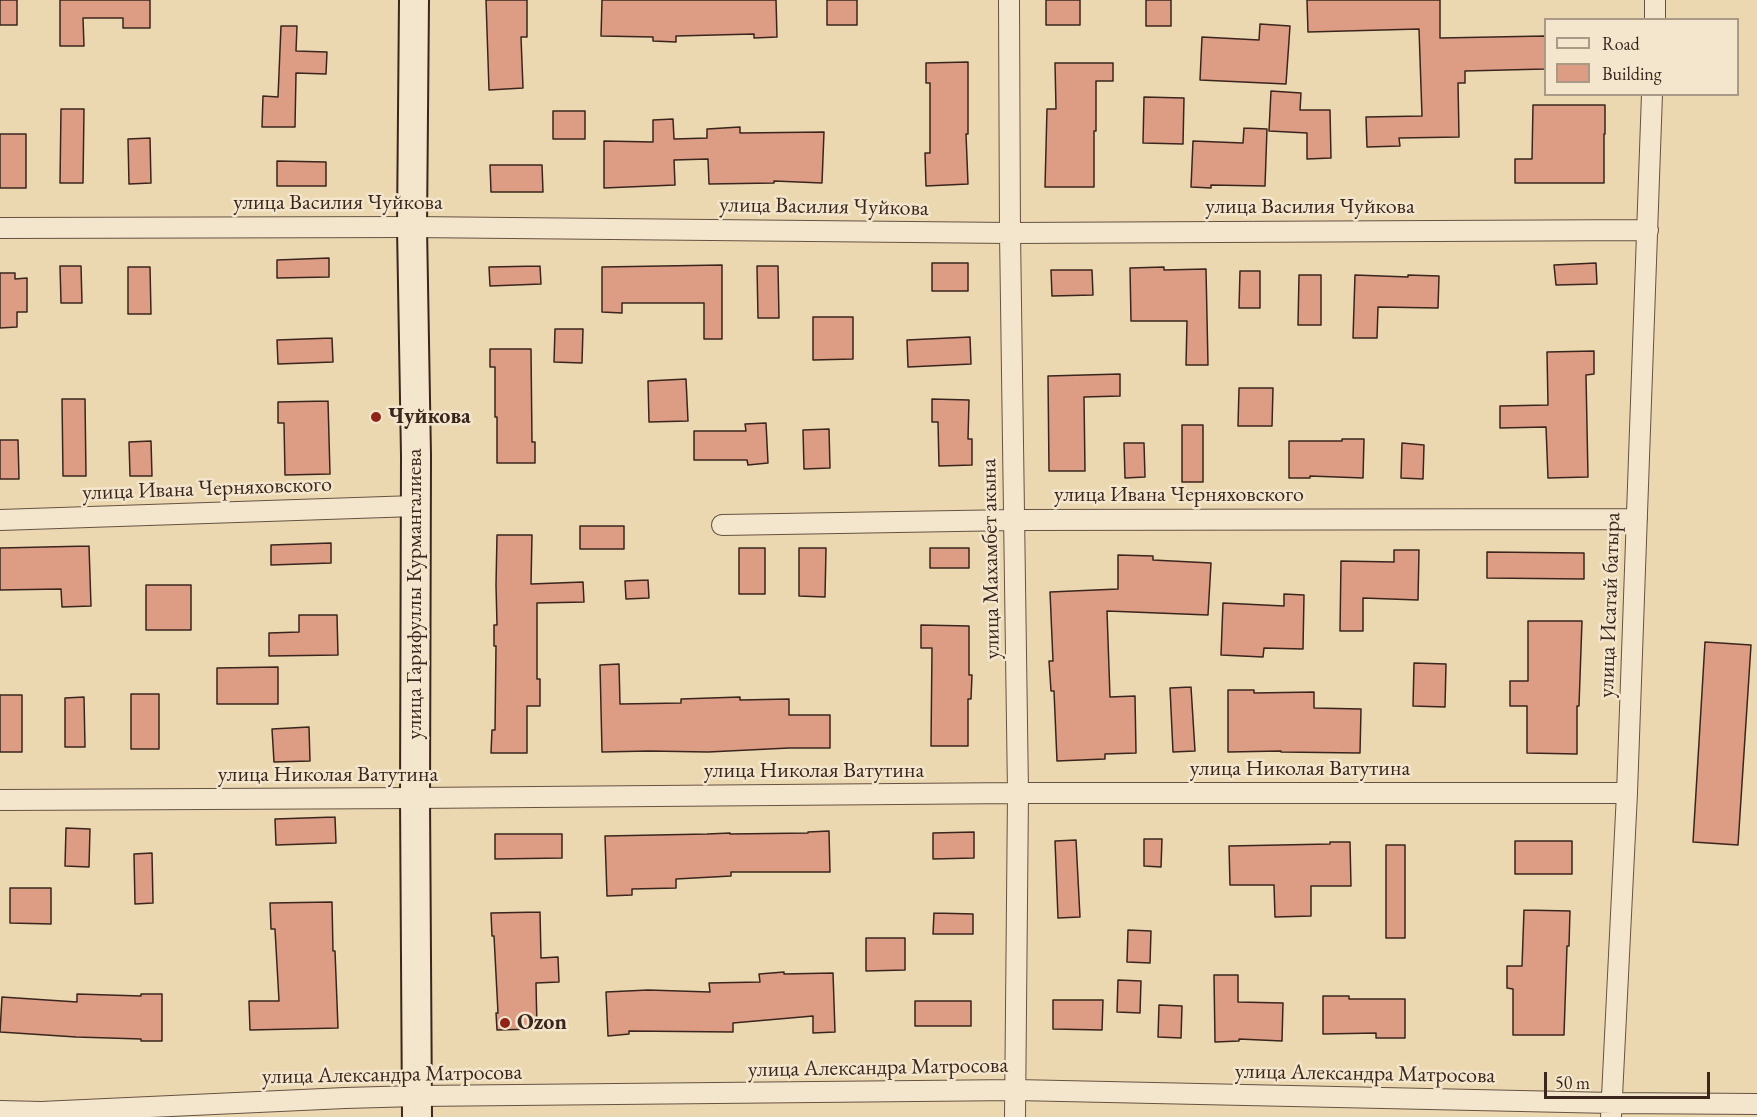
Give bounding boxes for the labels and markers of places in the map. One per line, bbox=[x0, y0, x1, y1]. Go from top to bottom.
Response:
place label: Чуйкова bbox=[388, 404, 471, 430]
marker: Чуйкова bbox=[369, 410, 383, 424]
place label: Ozon bbox=[517, 1010, 567, 1036]
marker: Ozon bbox=[498, 1016, 512, 1030]

